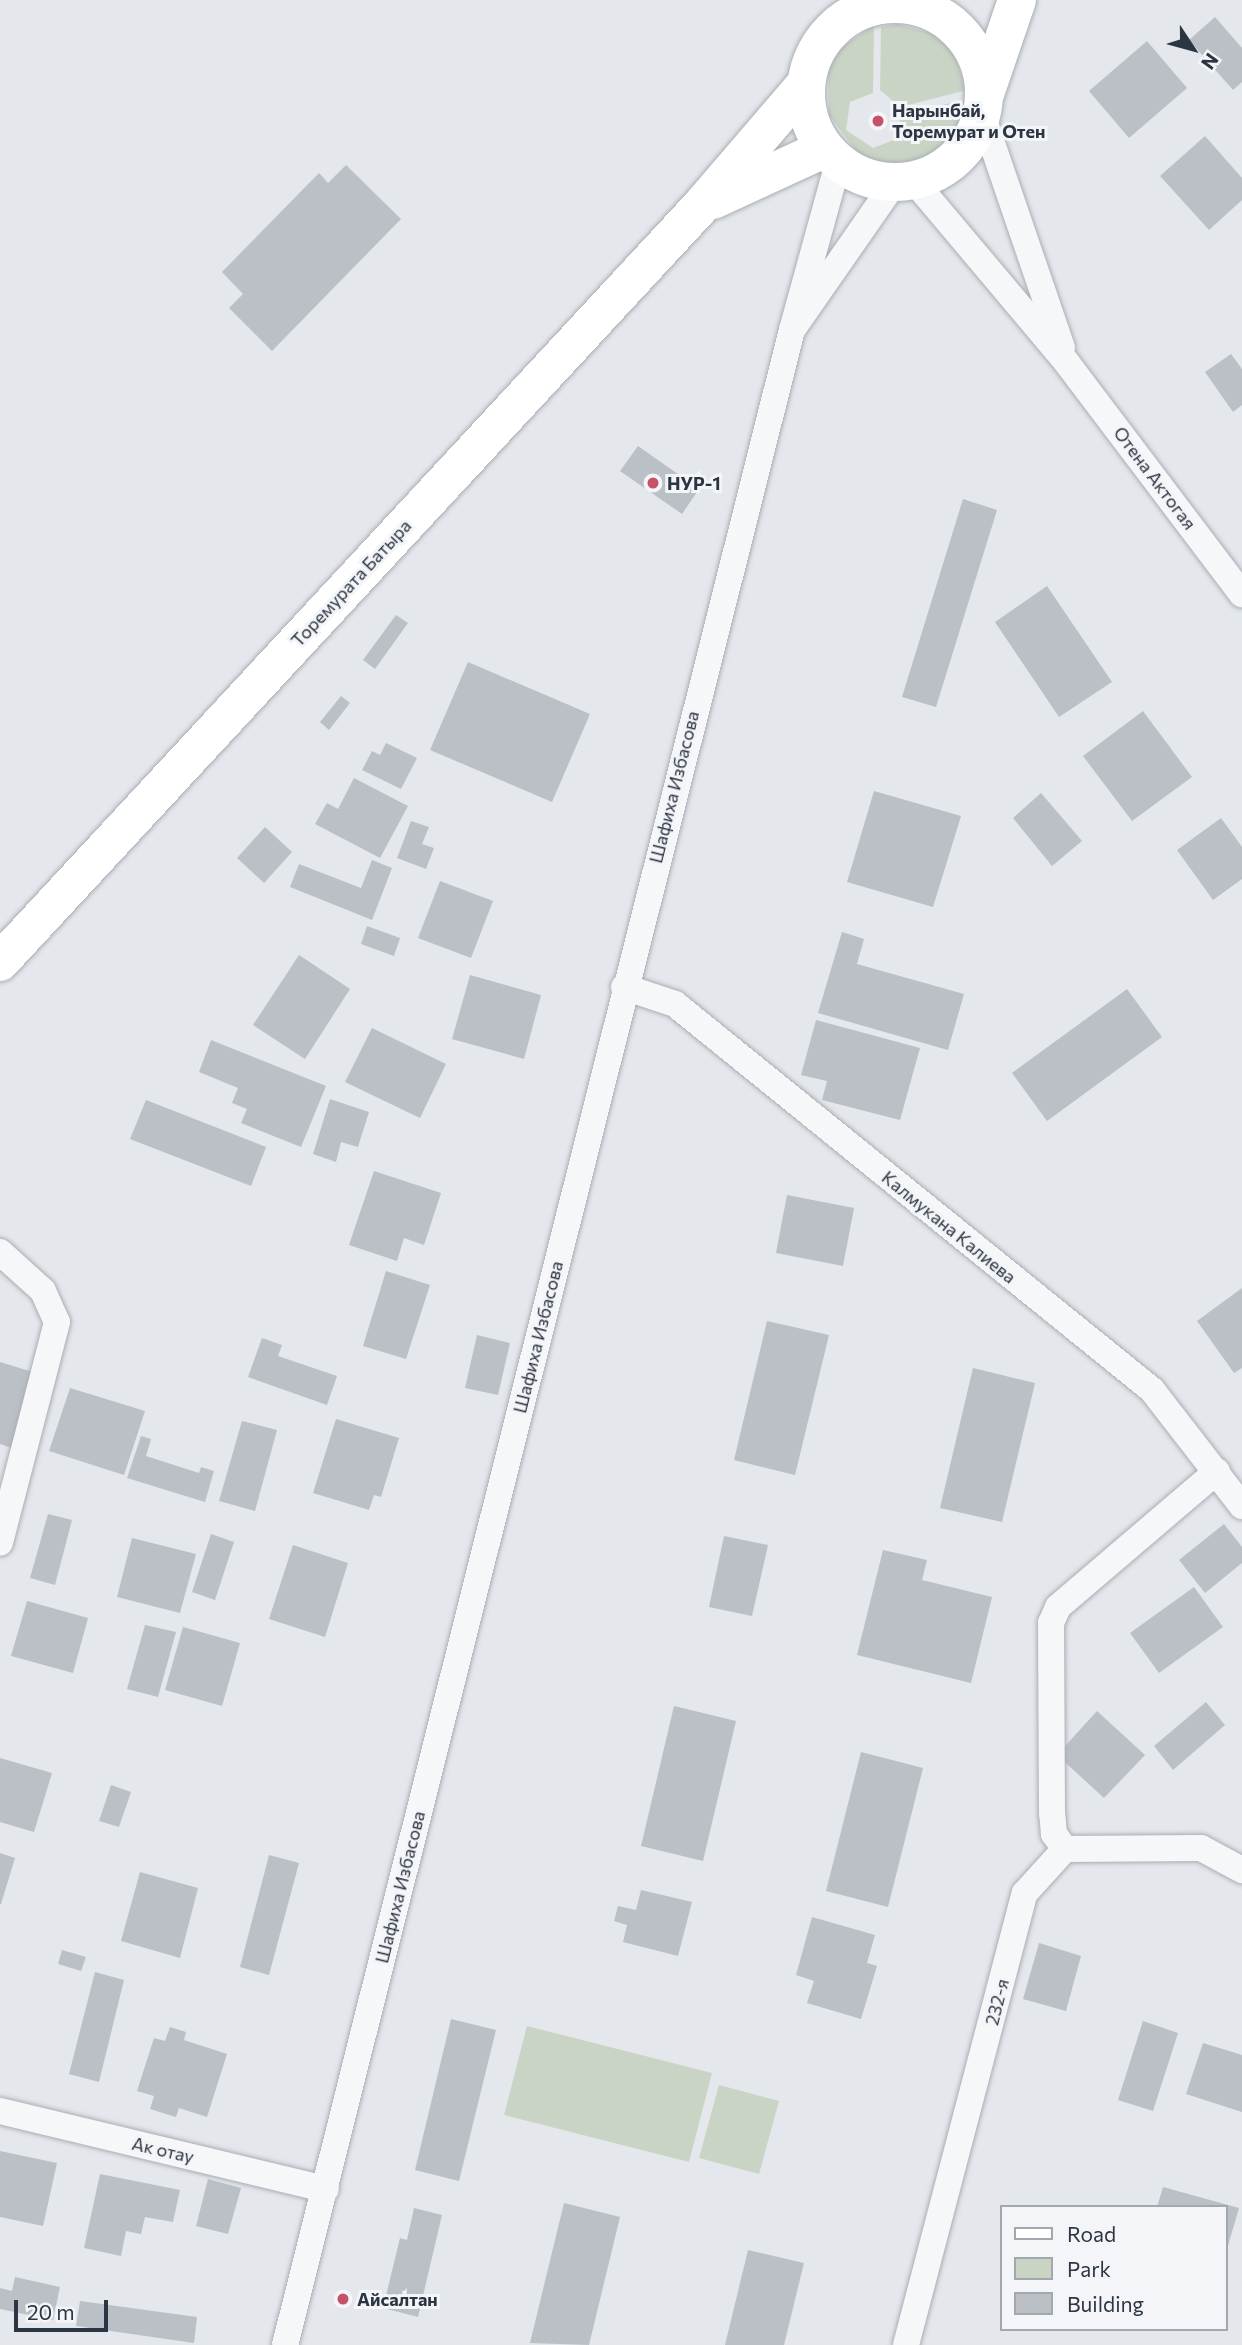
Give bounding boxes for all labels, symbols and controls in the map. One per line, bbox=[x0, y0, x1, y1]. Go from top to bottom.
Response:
north arrow bbox=[1158, 14, 1228, 84]
text: N bbox=[1197, 49, 1224, 74]
place label: Нарынбай, Торемурат и Отен bbox=[892, 100, 1045, 142]
marker: Нарынбай, Торемурат и Отен bbox=[870, 113, 886, 129]
street label: Отена Актогая bbox=[1109, 422, 1201, 534]
place label: НУР-1 bbox=[667, 472, 721, 494]
marker: НУР-1 bbox=[645, 475, 661, 491]
street label: Торемурата Батыра bbox=[286, 515, 416, 651]
street label: Шафиха Избасова bbox=[645, 709, 703, 865]
street label: Калмукана Калиева bbox=[878, 1166, 1020, 1288]
street label: Шафиха Избасова bbox=[509, 1259, 567, 1415]
street label: Шафиха Избасова bbox=[371, 1809, 429, 1965]
street label: 232-я bbox=[981, 1976, 1013, 2028]
street label: Ак отау bbox=[130, 2132, 196, 2168]
legend bbox=[1000, 2205, 1228, 2331]
text: Road bbox=[1067, 2221, 1116, 2246]
text: Park bbox=[1067, 2256, 1111, 2281]
scale bar bbox=[18, 2286, 112, 2330]
place label: Айсалтан bbox=[357, 2288, 438, 2310]
marker: Айсалтан bbox=[335, 2291, 351, 2307]
text: Building bbox=[1067, 2291, 1144, 2316]
text: 20 m bbox=[27, 2299, 75, 2324]

